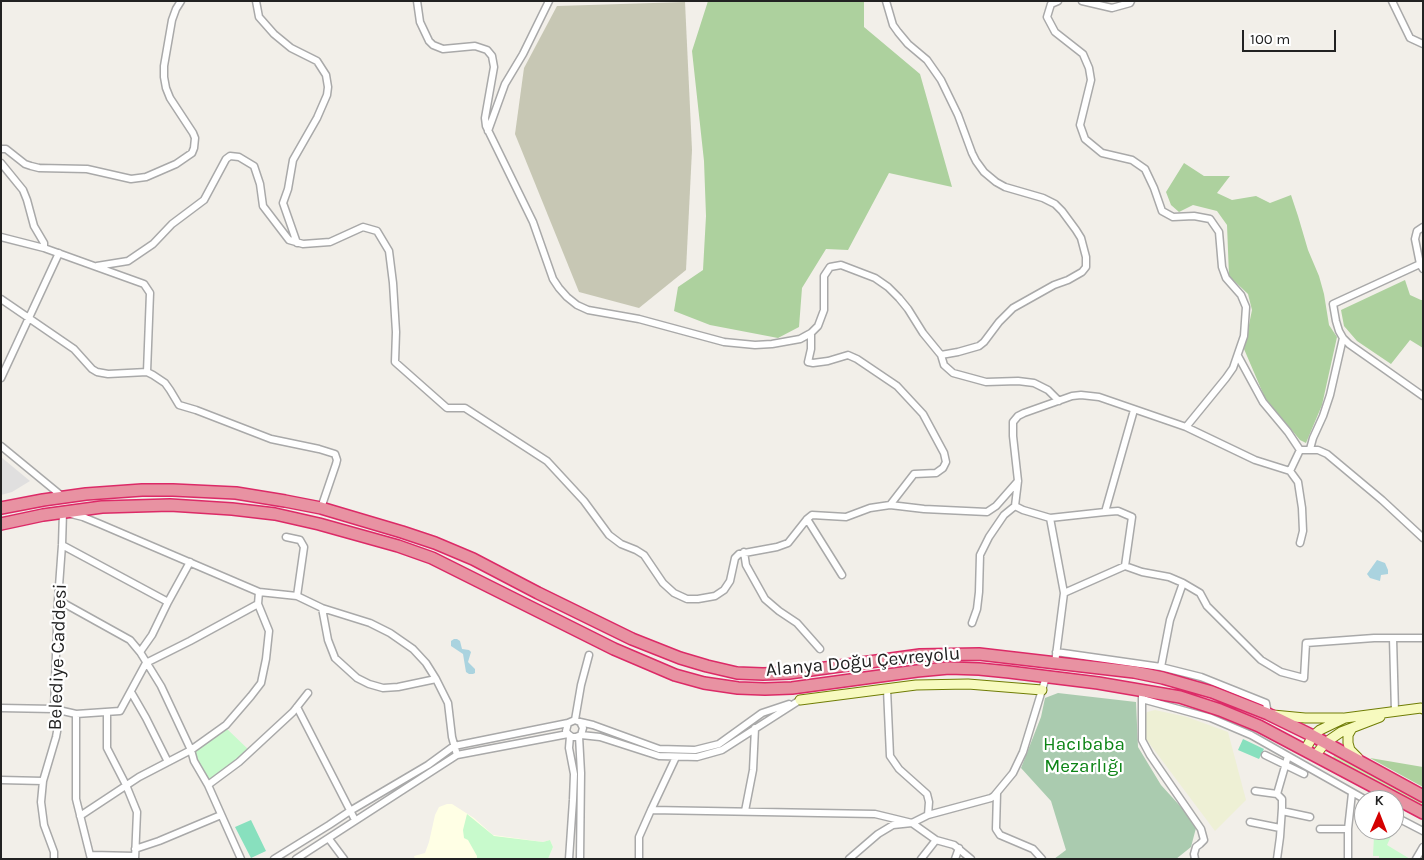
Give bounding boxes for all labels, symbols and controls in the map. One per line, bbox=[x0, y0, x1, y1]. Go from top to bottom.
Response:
scale bar bbox=[1244, 20, 1338, 52]
text: 100 m bbox=[1250, 30, 1290, 48]
street label: Belediye Caddesi bbox=[44, 583, 72, 731]
street label: Alanya Doğu Çevreyolu bbox=[765, 642, 961, 682]
park label: Hacıbaba Mezarlığı bbox=[1043, 734, 1125, 778]
north arrow bbox=[1354, 790, 1404, 840]
text: K bbox=[1375, 792, 1384, 809]

